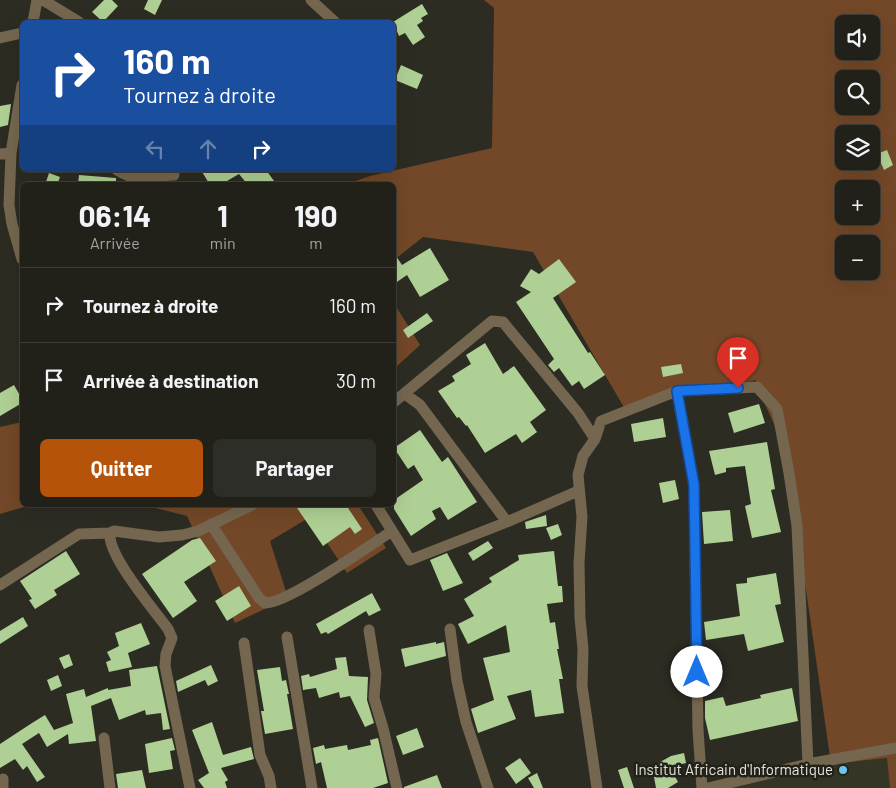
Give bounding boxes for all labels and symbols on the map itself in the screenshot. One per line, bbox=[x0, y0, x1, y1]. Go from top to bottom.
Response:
pin bbox=[717, 337, 759, 388]
position arrow bbox=[670, 645, 722, 697]
place label: Institut Africain d'Informatique bbox=[635, 760, 833, 778]
marker: Institut Africain d'Informatique bbox=[837, 764, 849, 776]

